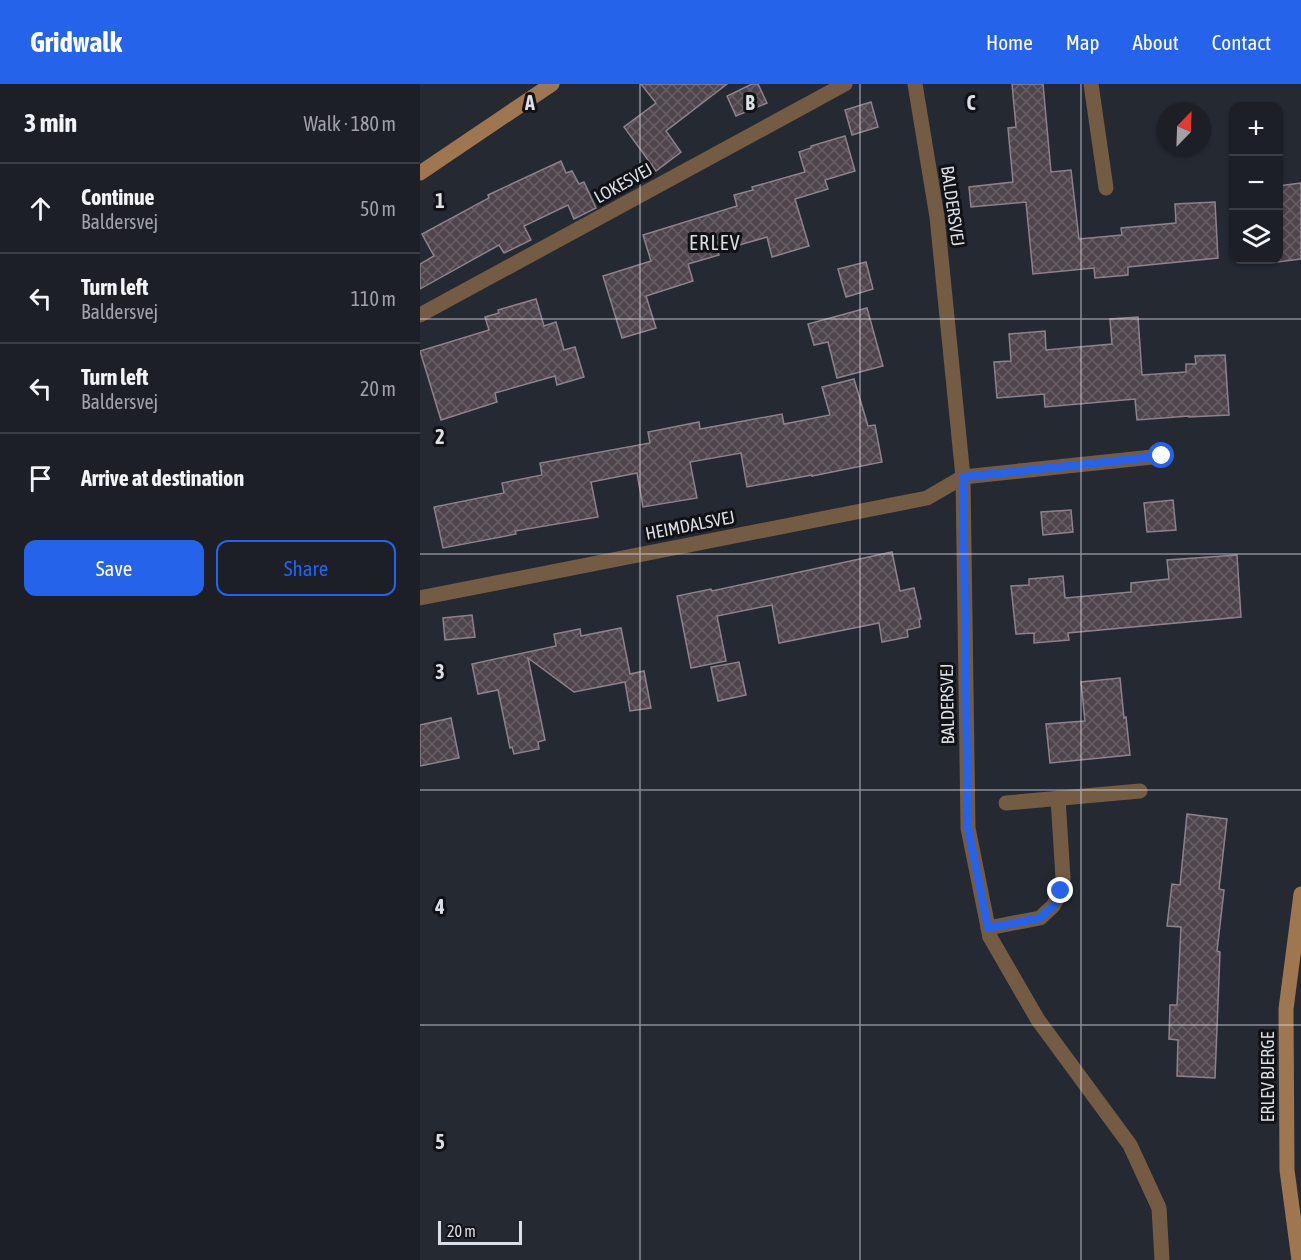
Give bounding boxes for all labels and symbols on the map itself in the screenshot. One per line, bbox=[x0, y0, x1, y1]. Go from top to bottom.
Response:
text: A bbox=[524, 91, 535, 114]
text: B bbox=[745, 91, 755, 114]
text: C bbox=[967, 91, 976, 114]
north arrow bbox=[1157, 102, 1211, 156]
street label: LOKESVEJ bbox=[590, 158, 656, 208]
street label: BALDERSVEJ bbox=[937, 164, 969, 248]
text: 1 bbox=[435, 189, 445, 212]
district label: ERLEV bbox=[689, 231, 741, 254]
text: 2 bbox=[435, 425, 445, 448]
route start bbox=[1148, 442, 1174, 468]
street label: HEIMDALSVEJ bbox=[644, 506, 736, 544]
text: 3 bbox=[435, 660, 445, 683]
street label: BALDERSVEJ bbox=[936, 663, 958, 745]
route end bbox=[1047, 877, 1073, 903]
text: 4 bbox=[434, 895, 445, 918]
street label: ERLEV BJERGE bbox=[1257, 1031, 1278, 1122]
text: 5 bbox=[435, 1130, 445, 1153]
scale bar bbox=[438, 1218, 522, 1246]

